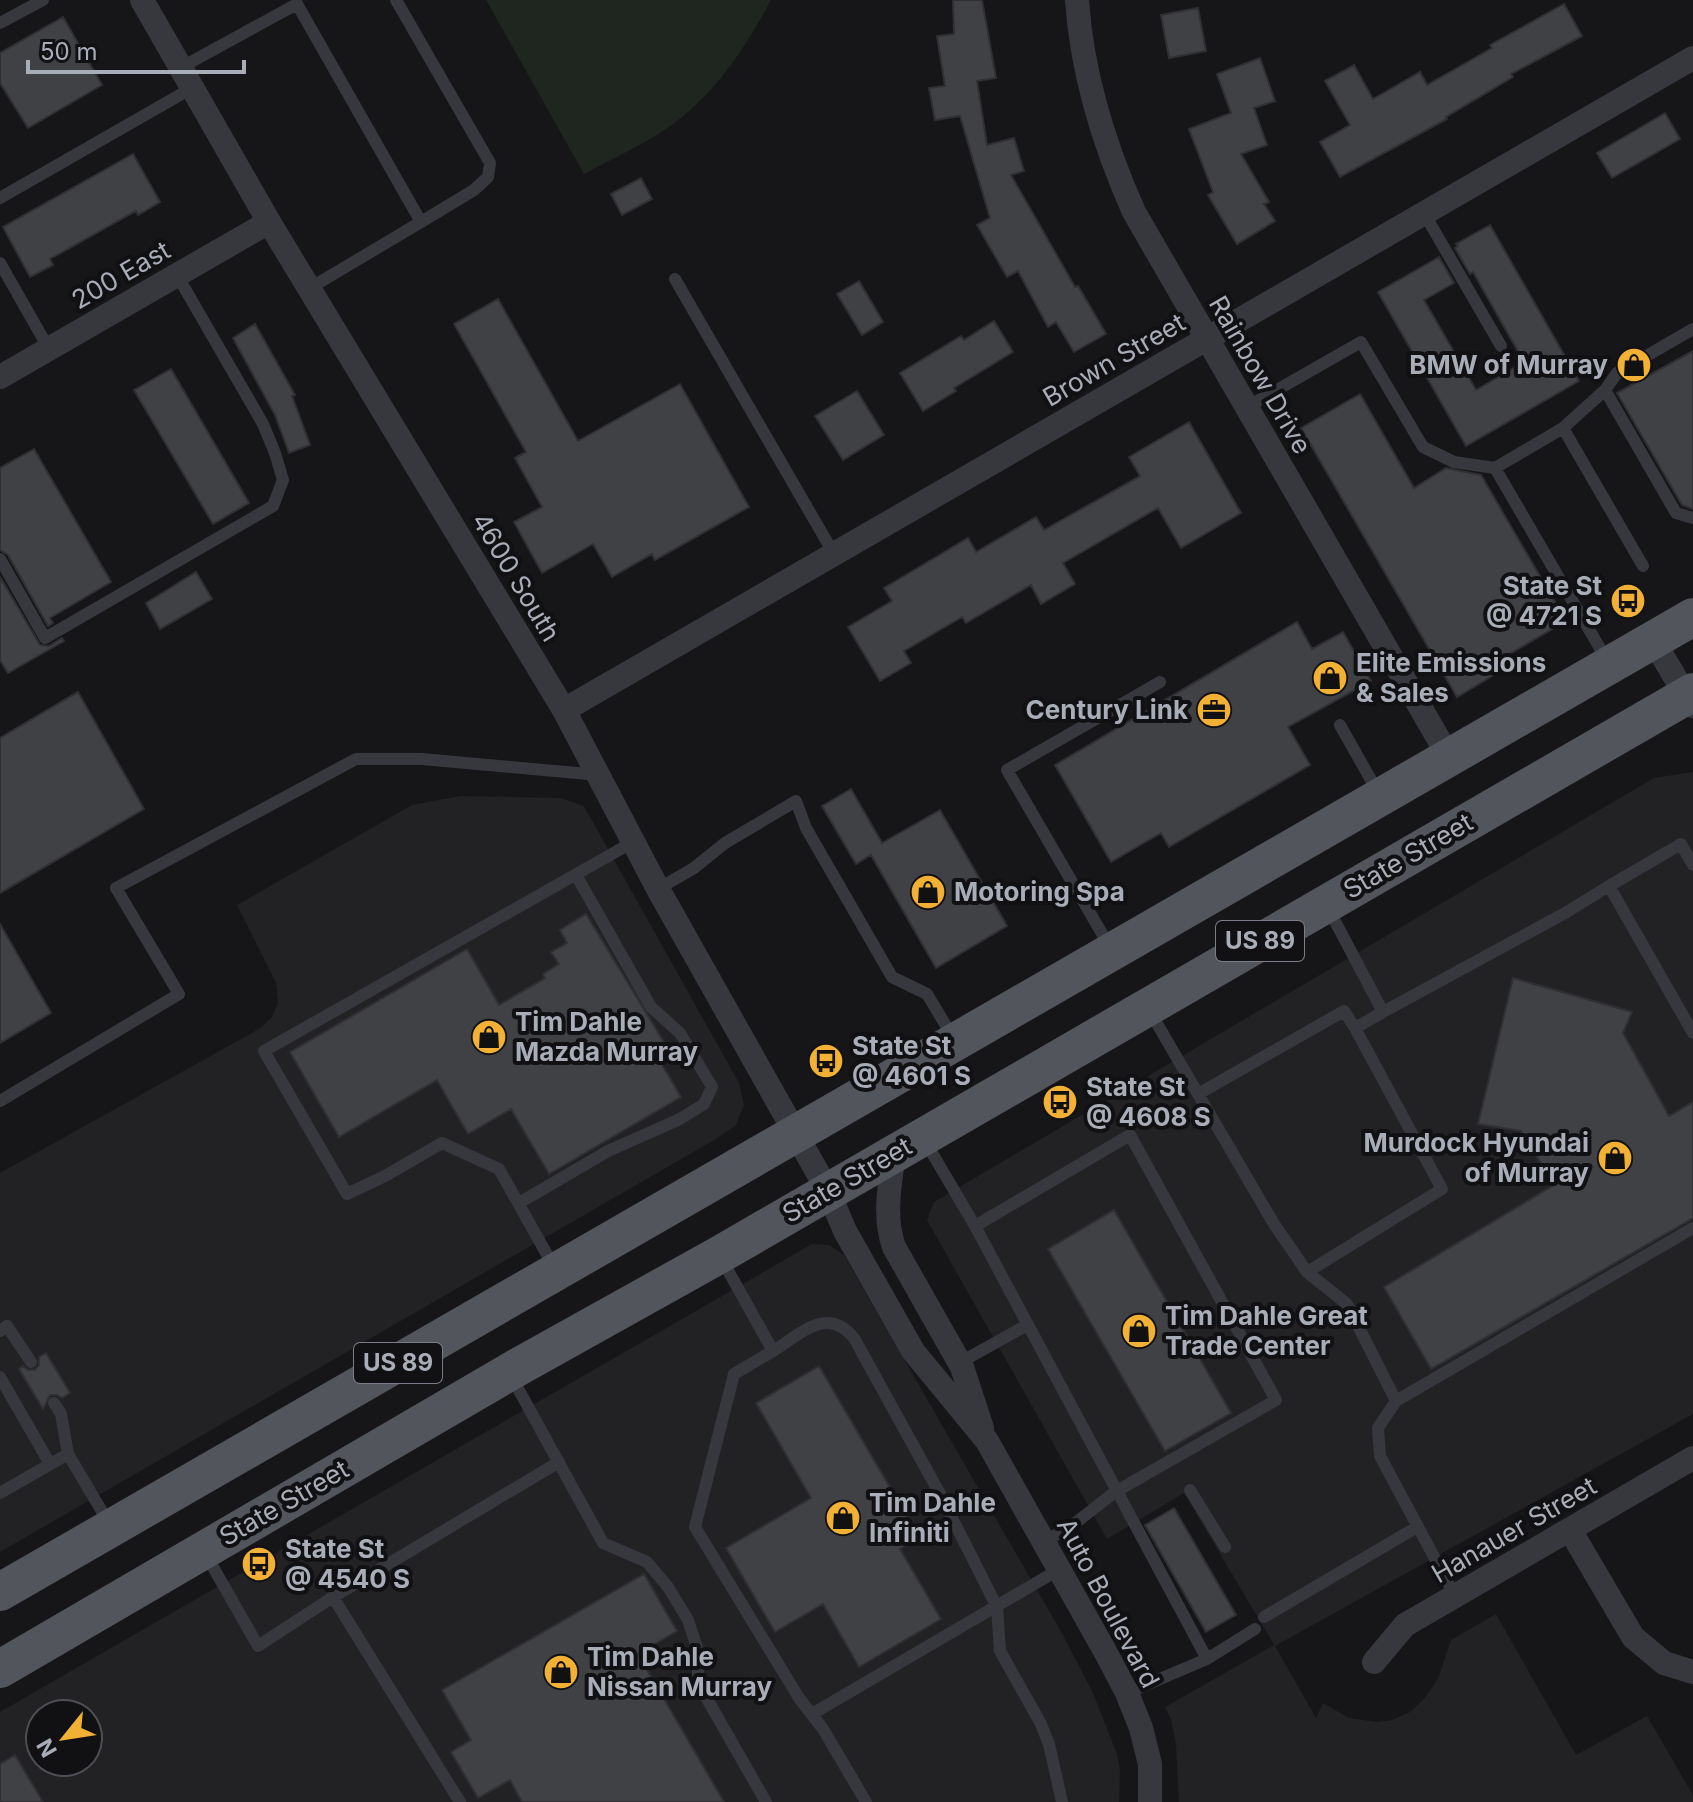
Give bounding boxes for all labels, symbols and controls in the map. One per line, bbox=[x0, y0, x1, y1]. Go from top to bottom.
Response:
scale bar bbox=[28, 24, 244, 74]
text: 50 m bbox=[40, 37, 98, 66]
street label: 200 East bbox=[66, 234, 175, 315]
street label: Rainbow Drive bbox=[1203, 290, 1318, 459]
street label: Brown Street bbox=[1037, 306, 1190, 413]
shop icon: BMW of Murray bbox=[1615, 346, 1653, 384]
place label: BMW of Murray bbox=[1409, 349, 1608, 380]
street label: 4600 South bbox=[466, 507, 567, 647]
place label: State St @ 4721 S bbox=[1486, 570, 1602, 631]
bus stop icon: State St @ 4721 S bbox=[1609, 582, 1647, 620]
place label: Elite Emissions & Sales bbox=[1356, 647, 1546, 708]
shop icon: Elite Emissions & Sales bbox=[1311, 659, 1349, 697]
office icon: Century Link bbox=[1195, 691, 1233, 729]
place label: Century Link bbox=[1026, 694, 1188, 725]
street label: State Street bbox=[1338, 806, 1478, 905]
shop icon: Motoring Spa bbox=[909, 873, 947, 911]
place label: Motoring Spa bbox=[954, 876, 1125, 907]
road number: US 89 bbox=[1216, 921, 1304, 961]
place label: Tim Dahle Mazda Murray bbox=[515, 1006, 698, 1067]
shop icon: Tim Dahle Mazda Murray bbox=[470, 1018, 508, 1056]
place label: State St @ 4601 S bbox=[852, 1030, 971, 1091]
bus stop icon: State St @ 4601 S bbox=[807, 1042, 845, 1080]
place label: State St @ 4608 S bbox=[1086, 1071, 1211, 1132]
bus stop icon: State St @ 4608 S bbox=[1041, 1083, 1079, 1121]
place label: Murdock Hyundai of Murray bbox=[1364, 1127, 1589, 1188]
street label: State Street bbox=[777, 1130, 917, 1229]
shop icon: Murdock Hyundai of Murray bbox=[1596, 1139, 1634, 1177]
place label: Tim Dahle Great Trade Center bbox=[1165, 1300, 1368, 1361]
shop icon: Tim Dahle Great Trade Center bbox=[1120, 1312, 1158, 1350]
road number: US 89 bbox=[354, 1343, 442, 1383]
street label: State Street bbox=[214, 1453, 354, 1552]
street label: Hanauer Street bbox=[1426, 1470, 1602, 1589]
place label: Tim Dahle Infiniti bbox=[869, 1487, 996, 1548]
shop icon: Tim Dahle Infiniti bbox=[824, 1499, 862, 1537]
street label: Auto Boulevard bbox=[1051, 1513, 1166, 1693]
place label: State St @ 4540 S bbox=[285, 1533, 410, 1594]
bus stop icon: State St @ 4540 S bbox=[240, 1545, 278, 1583]
place label: Tim Dahle Nissan Murray bbox=[587, 1641, 772, 1702]
shop icon: Tim Dahle Nissan Murray bbox=[542, 1653, 580, 1691]
north arrow bbox=[24, 1698, 104, 1778]
text: N bbox=[31, 1734, 62, 1762]

